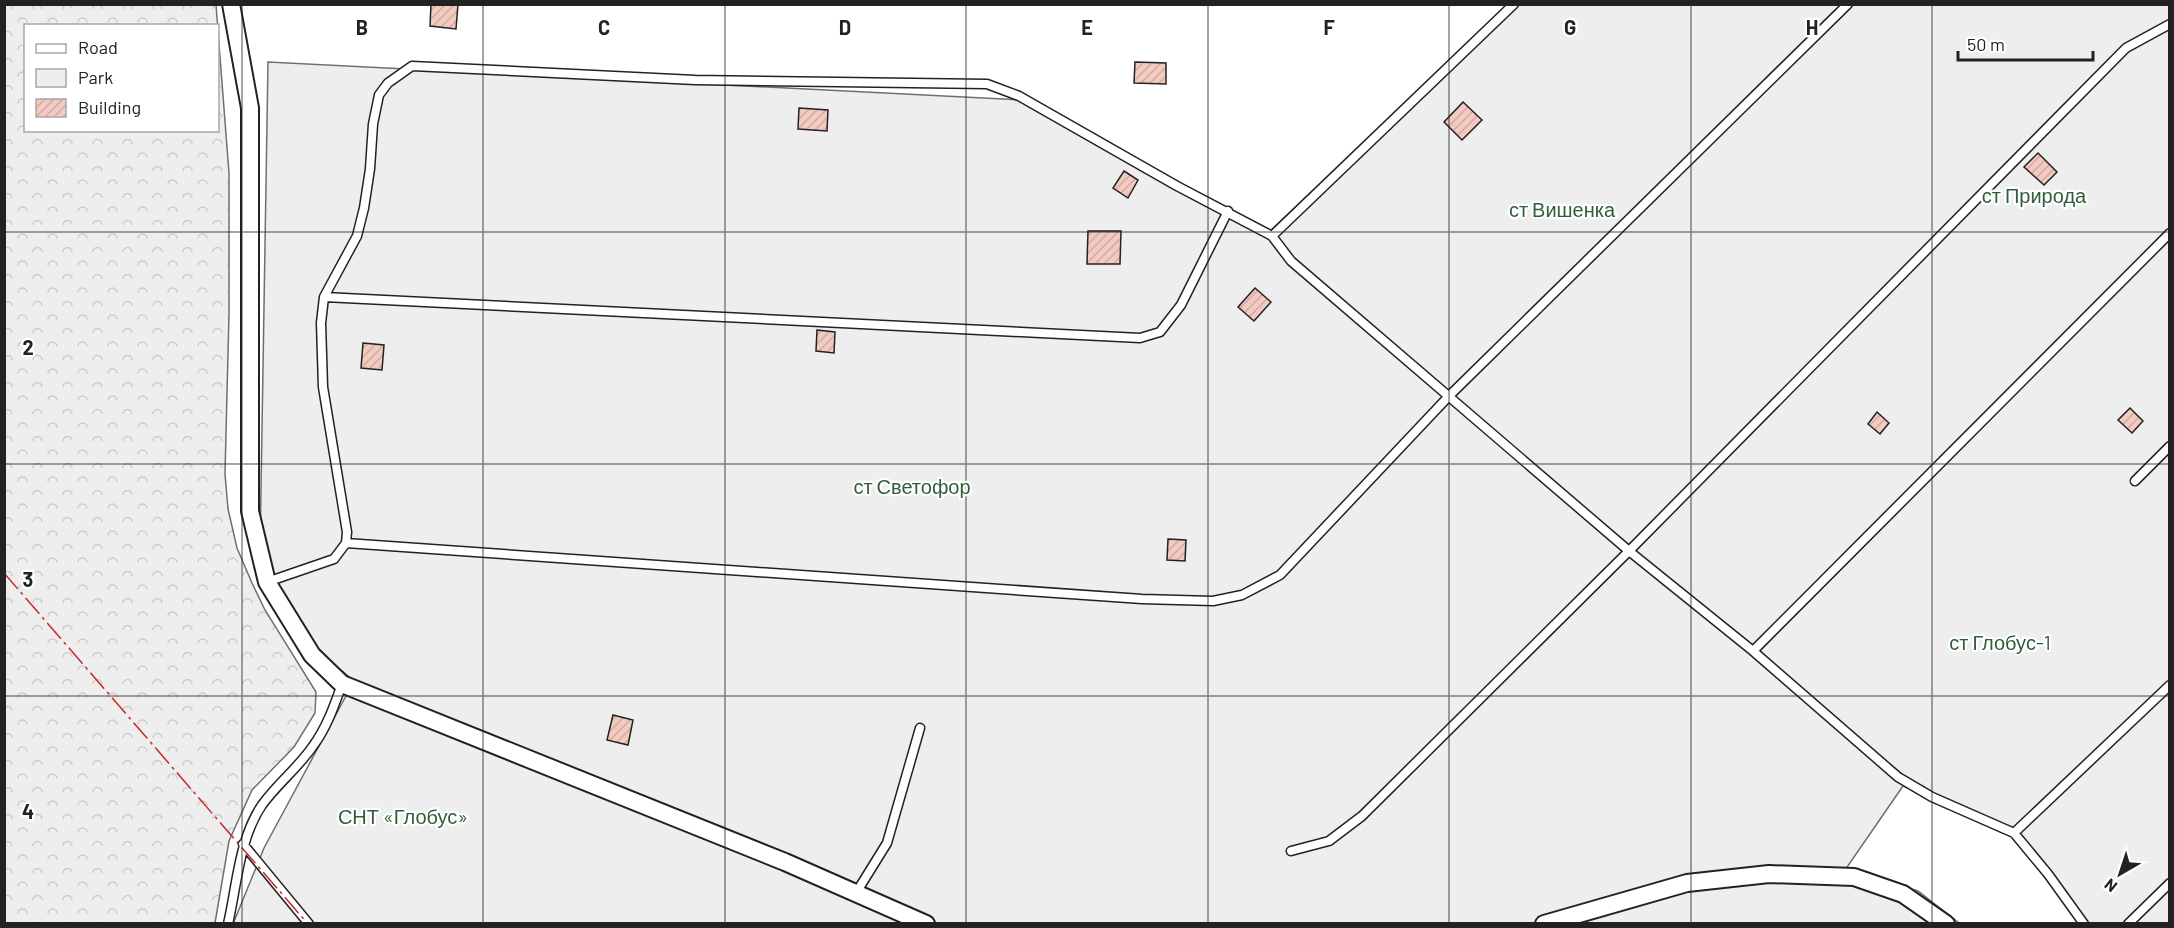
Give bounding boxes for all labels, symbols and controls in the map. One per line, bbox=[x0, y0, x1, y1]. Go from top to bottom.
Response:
text: B bbox=[356, 15, 368, 39]
text: C bbox=[598, 15, 610, 39]
text: D bbox=[839, 15, 851, 39]
text: E bbox=[1081, 15, 1093, 39]
text: F bbox=[1323, 15, 1335, 39]
text: G bbox=[1564, 15, 1576, 39]
text: H bbox=[1806, 15, 1818, 39]
legend bbox=[24, 24, 219, 132]
scale bar bbox=[1958, 24, 2093, 62]
text: 50 m bbox=[1967, 33, 2005, 55]
text: Road bbox=[78, 36, 118, 58]
text: Park bbox=[78, 66, 113, 88]
text: Building bbox=[78, 96, 141, 118]
park label: ст Природа bbox=[1982, 183, 2087, 207]
park label: ст Вишенка bbox=[1509, 197, 1616, 221]
text: 2 bbox=[22, 335, 34, 359]
park label: ст Светофор bbox=[853, 474, 971, 498]
text: 3 bbox=[23, 567, 33, 591]
park label: ст Глобус-1 bbox=[1949, 630, 2051, 654]
text: 4 bbox=[22, 799, 34, 823]
park label: СНТ «Глобус» bbox=[338, 804, 468, 828]
north arrow bbox=[2090, 844, 2150, 904]
text: N bbox=[2100, 875, 2120, 897]

